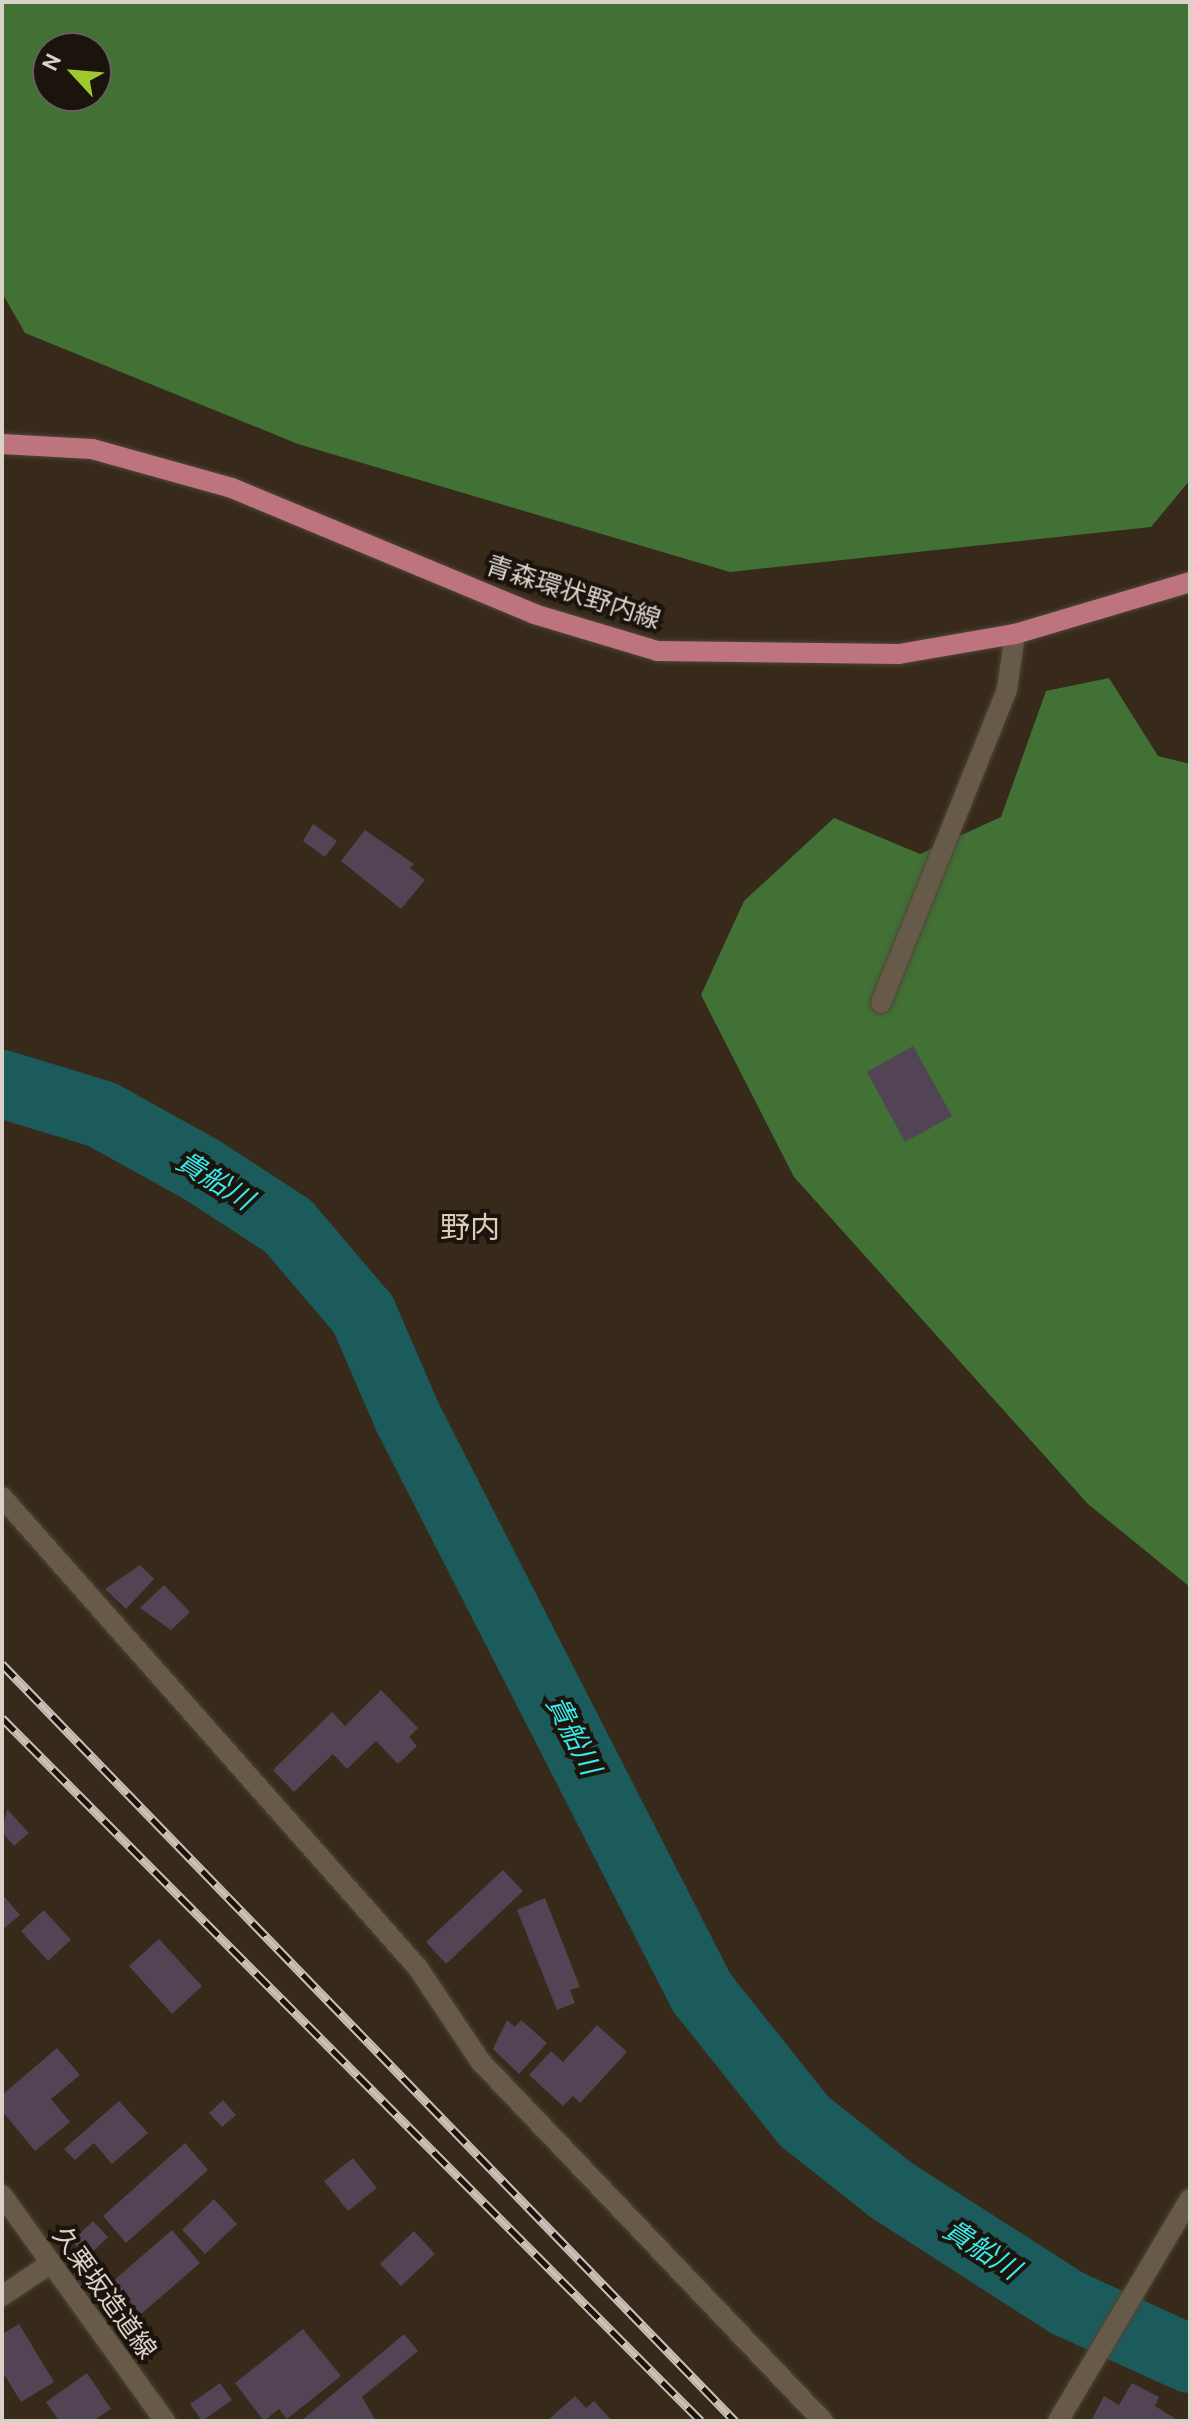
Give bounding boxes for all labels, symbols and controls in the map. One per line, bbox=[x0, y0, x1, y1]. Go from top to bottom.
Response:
north arrow bbox=[32, 32, 112, 112]
text: N bbox=[36, 49, 67, 75]
street label: 青森環状野内線 bbox=[482, 550, 664, 636]
water label: 貴船川 bbox=[170, 1143, 260, 1217]
district label: 野内 bbox=[440, 1210, 500, 1246]
water label: 貴船川 bbox=[540, 1690, 608, 1780]
water label: 貴船川 bbox=[938, 2212, 1026, 2286]
street label: 久栗坂造道線 bbox=[46, 2221, 162, 2365]

